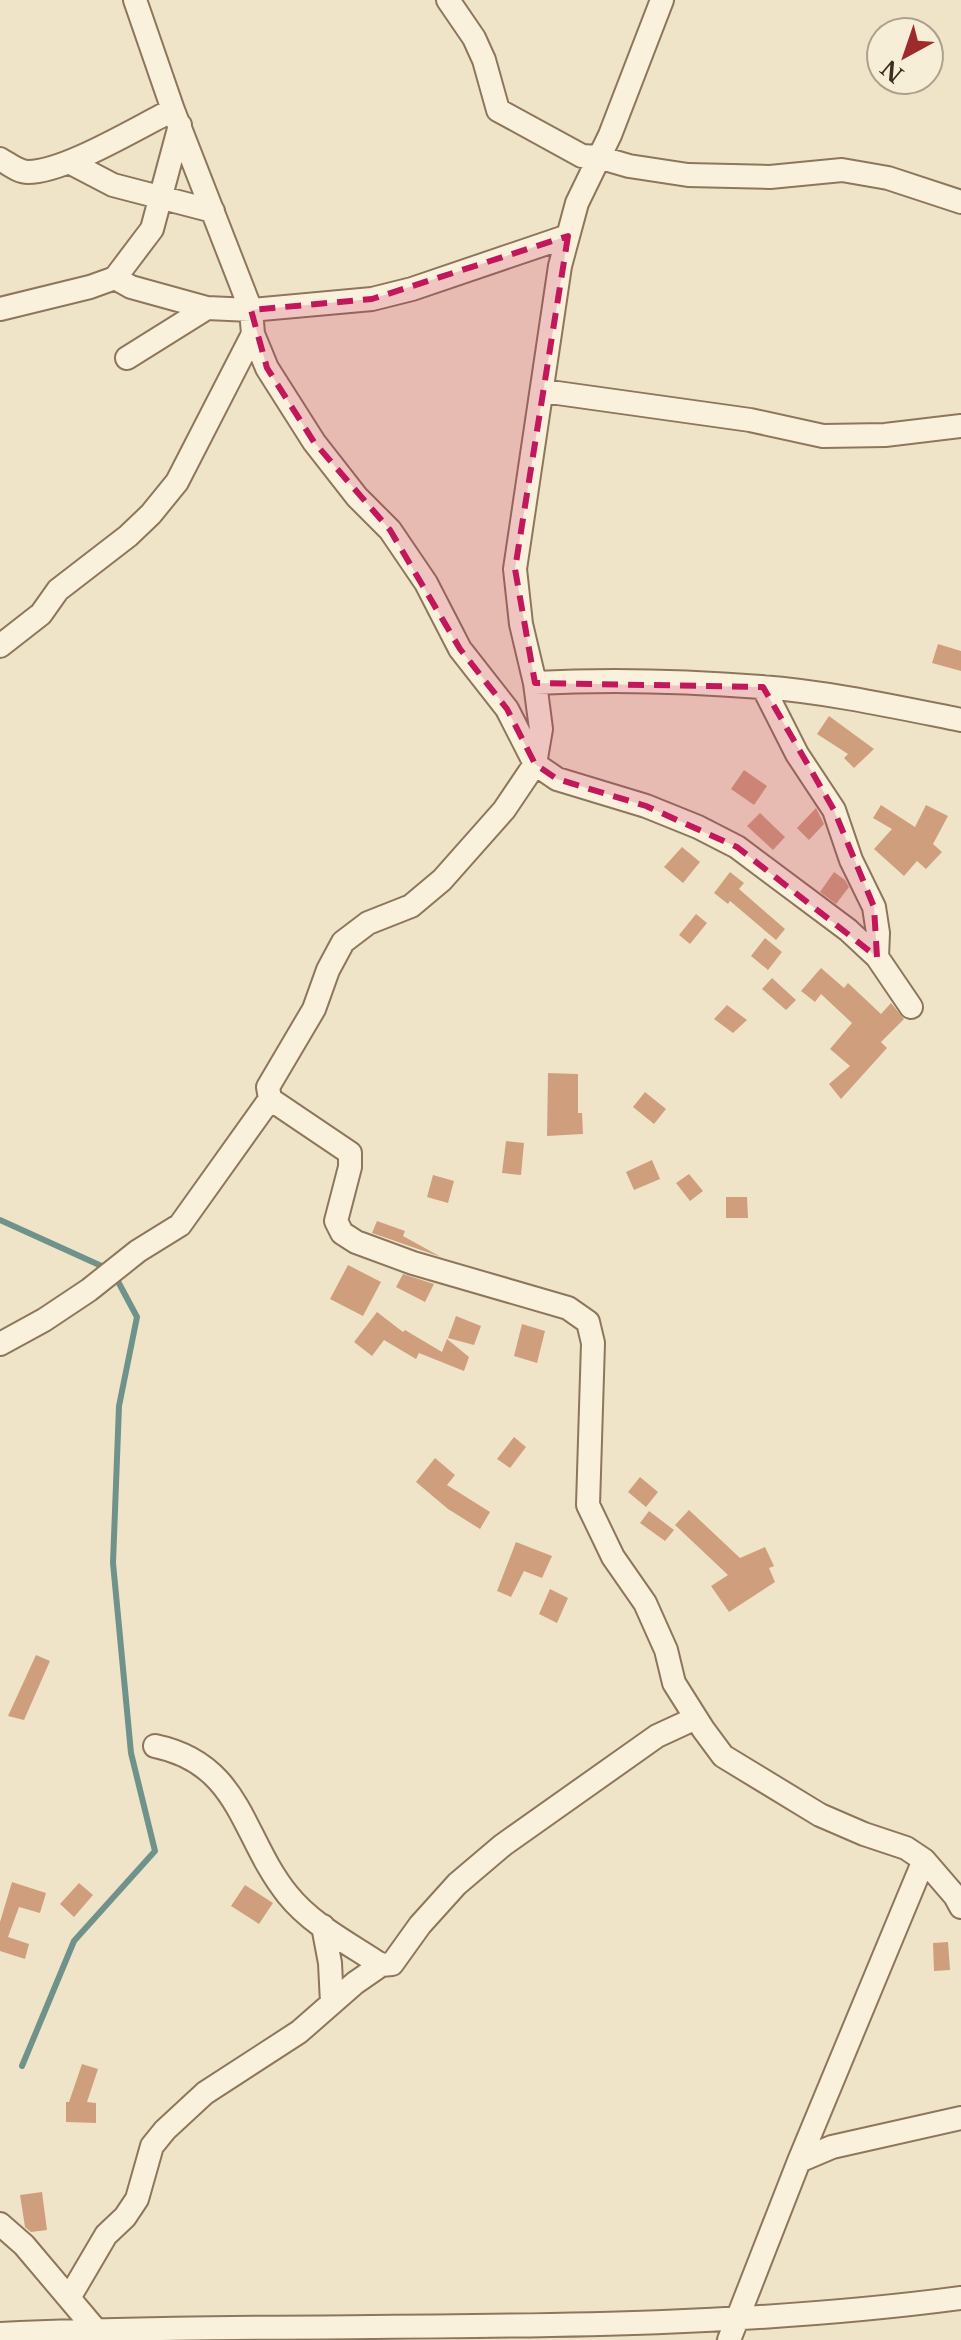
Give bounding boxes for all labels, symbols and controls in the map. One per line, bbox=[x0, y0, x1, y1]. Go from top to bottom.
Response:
north arrow bbox=[865, 16, 945, 96]
text: N bbox=[876, 54, 909, 88]

